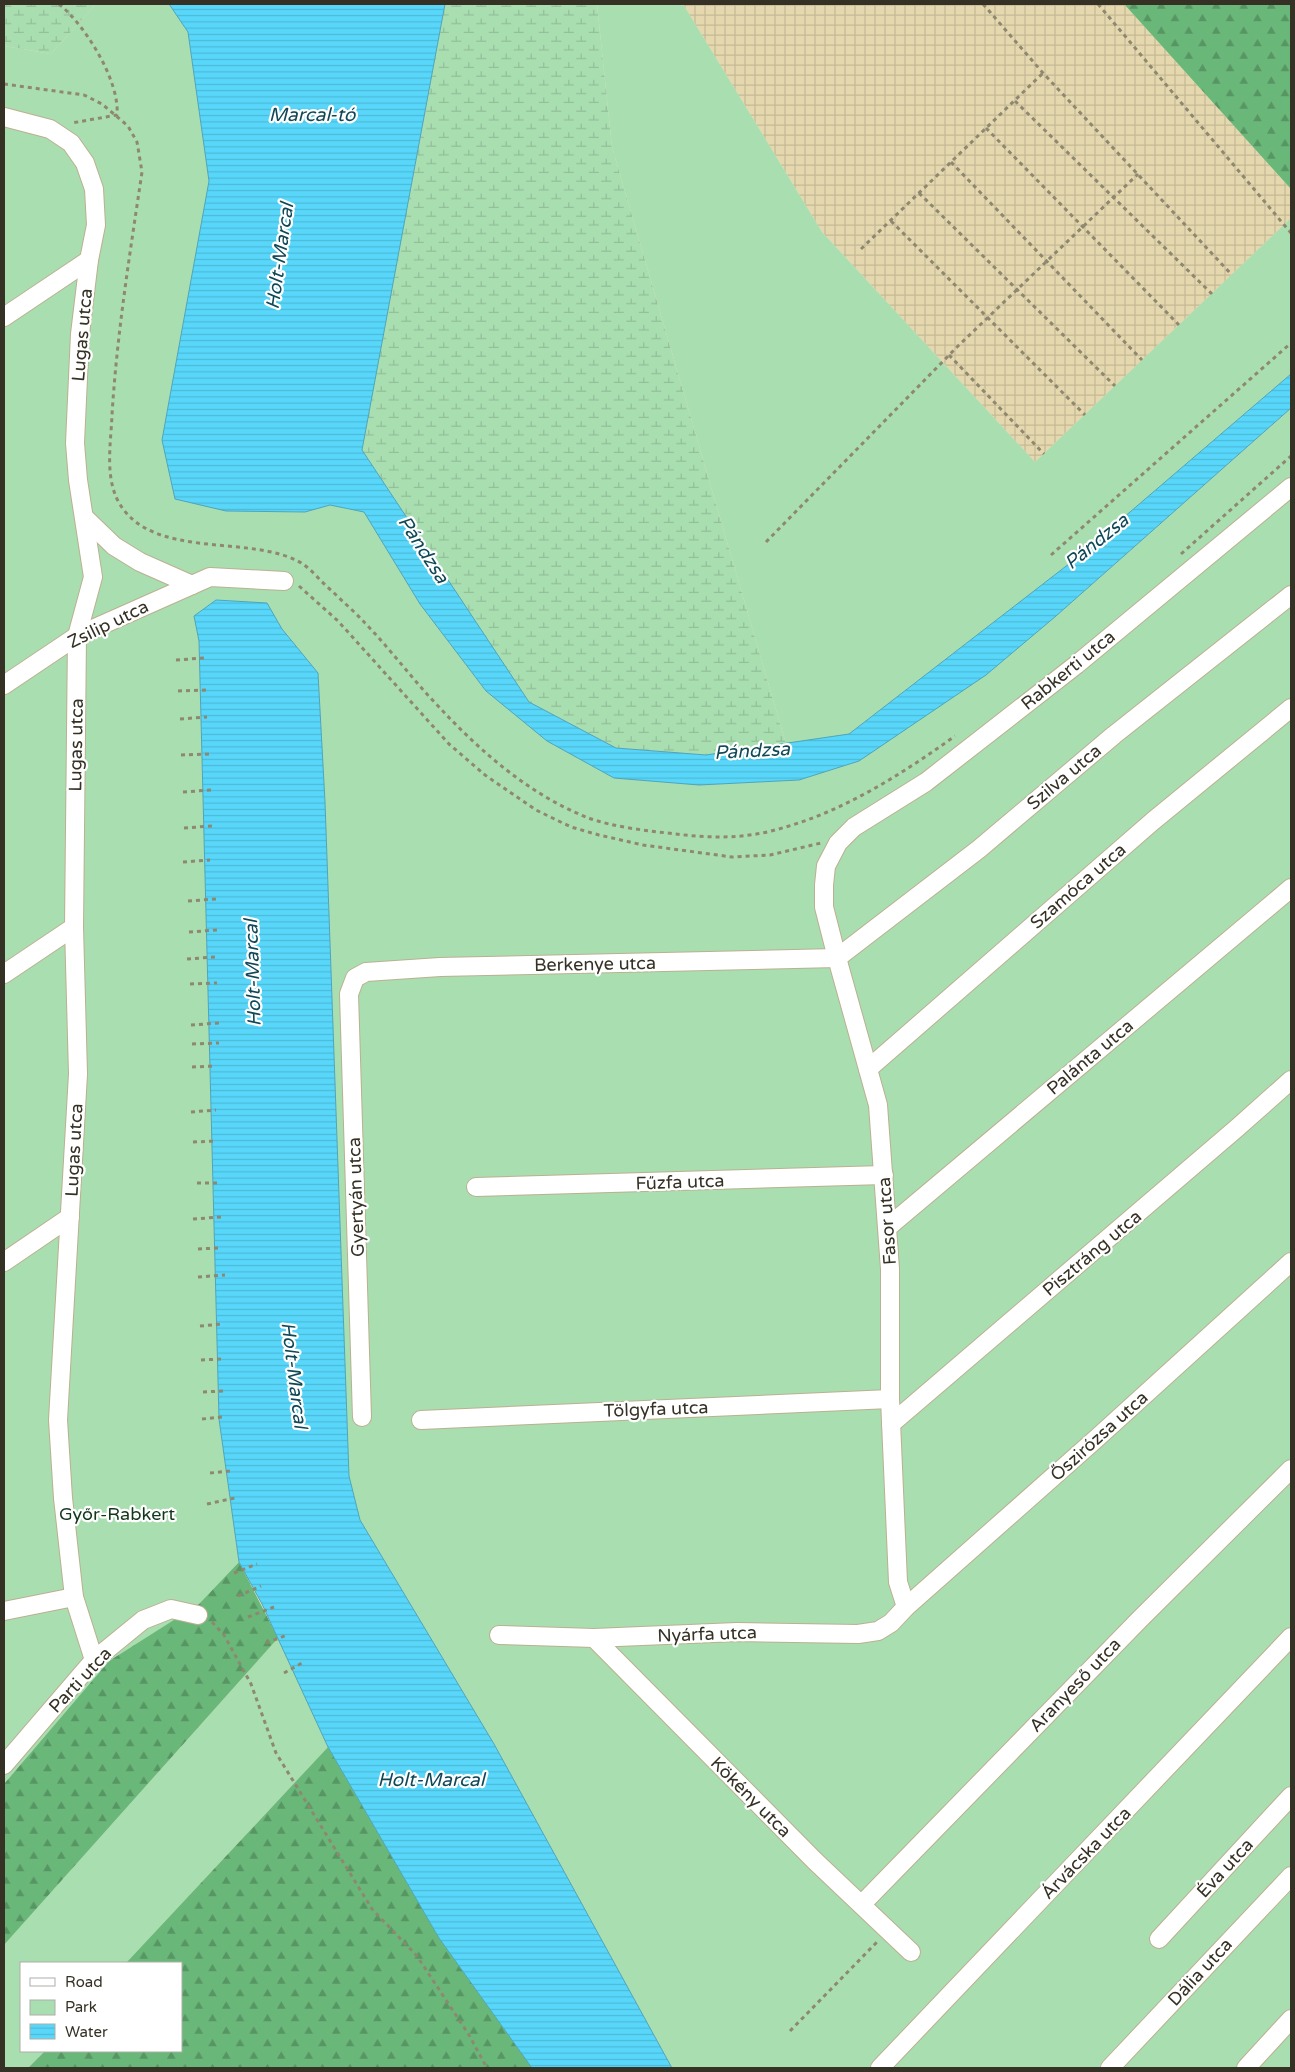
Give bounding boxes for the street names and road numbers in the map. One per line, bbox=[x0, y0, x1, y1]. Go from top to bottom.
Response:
street label: Lugas utca bbox=[67, 287, 97, 383]
street label: Zsilip utca bbox=[64, 595, 152, 653]
street label: Rabkerti utca bbox=[1017, 625, 1119, 715]
street label: Lugas utca bbox=[64, 698, 88, 792]
street label: Szilva utca bbox=[1022, 739, 1106, 815]
street label: Szamóca utca bbox=[1026, 839, 1130, 933]
street label: Berkenye utca bbox=[534, 952, 656, 976]
street label: Palánta utca bbox=[1042, 1014, 1138, 1100]
street label: Lugas utca bbox=[61, 1103, 87, 1197]
street label: Gyertyán utca bbox=[343, 1137, 369, 1257]
street label: Fűzfa utca bbox=[635, 1169, 725, 1195]
street label: Fasor utca bbox=[873, 1176, 901, 1266]
street label: Pisztráng utca bbox=[1038, 1205, 1146, 1301]
street label: Őszirózsa utca bbox=[1046, 1386, 1152, 1486]
street label: Tölgyfa utca bbox=[603, 1396, 709, 1422]
street label: Nyárfa utca bbox=[657, 1621, 757, 1647]
street label: Aranyeső utca bbox=[1025, 1633, 1125, 1737]
street label: Parti utca bbox=[44, 1642, 116, 1718]
street label: Kökény utca bbox=[706, 1752, 796, 1842]
street label: Árvácska utca bbox=[1036, 1802, 1136, 1904]
street label: Éva utca bbox=[1192, 1834, 1258, 1902]
street label: Dália utca bbox=[1163, 1934, 1237, 2010]

